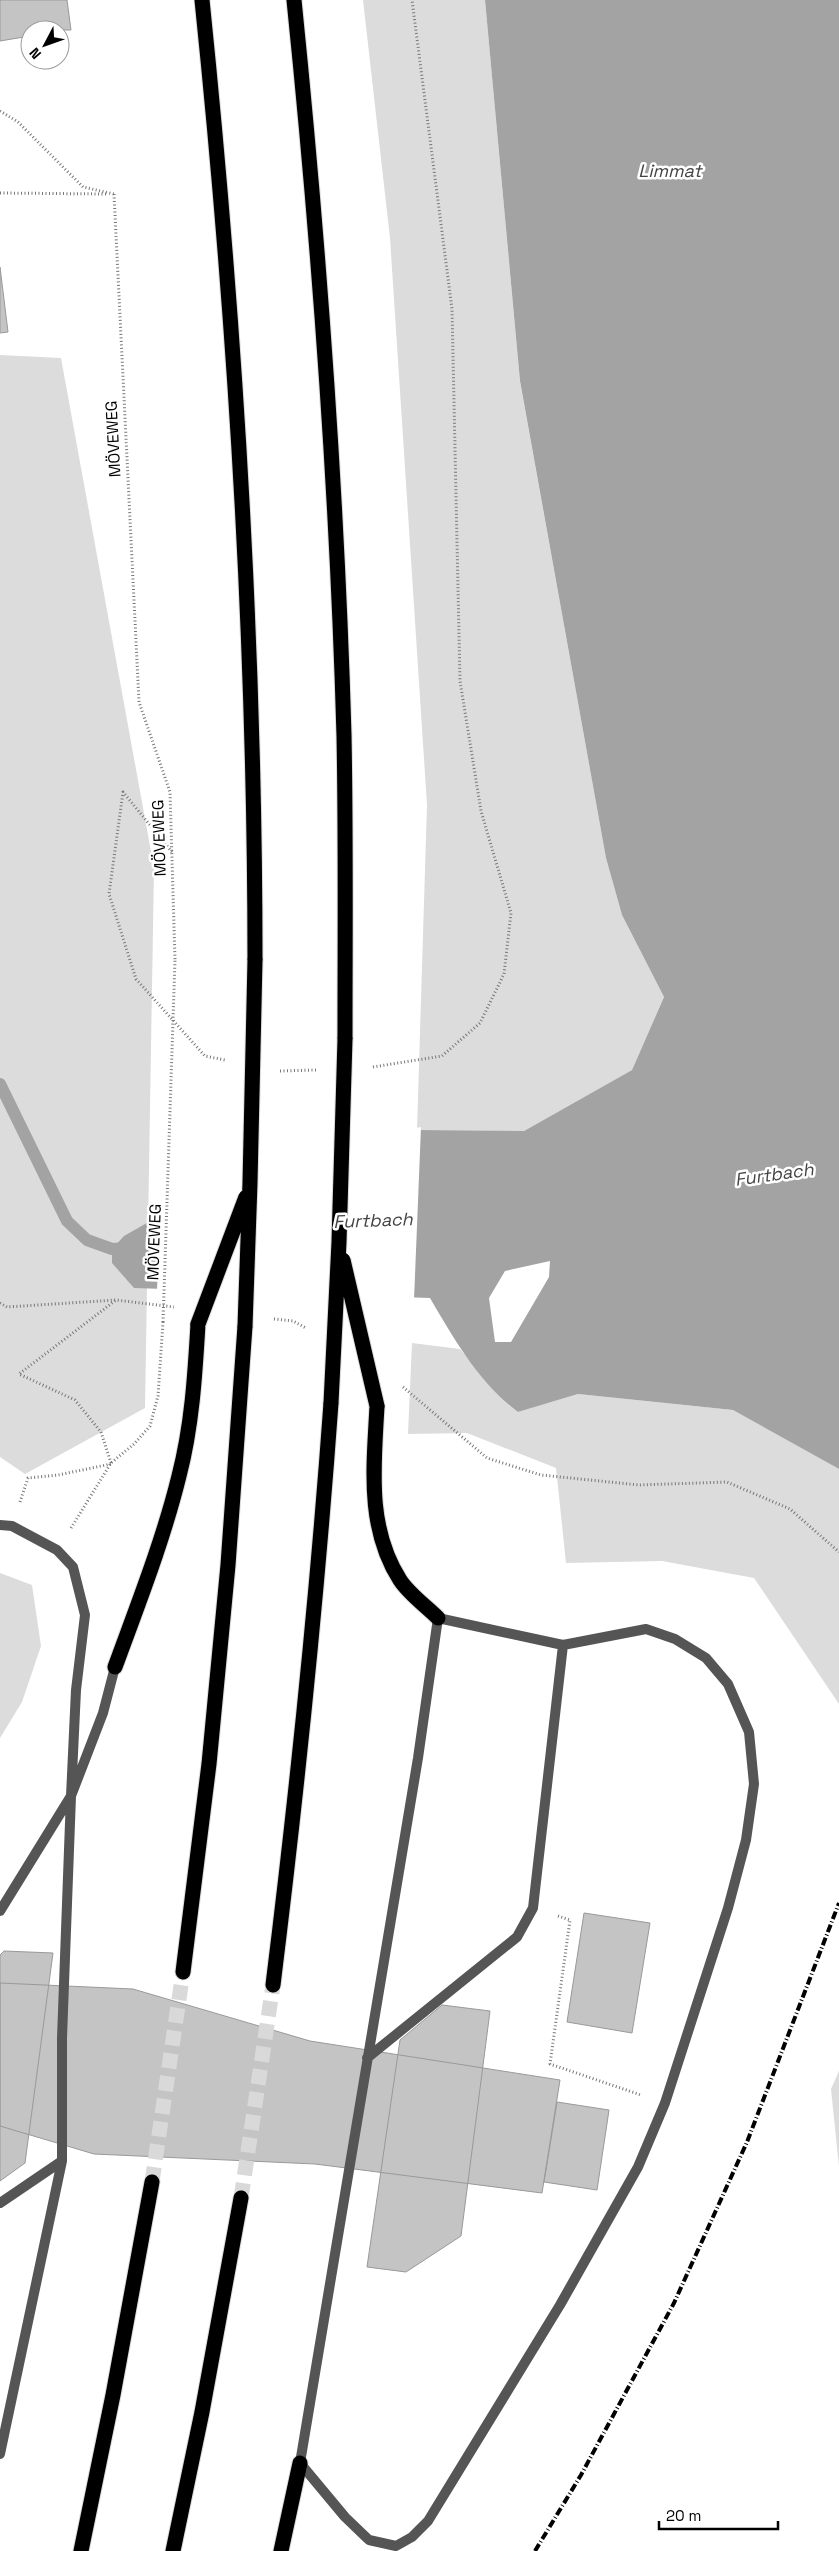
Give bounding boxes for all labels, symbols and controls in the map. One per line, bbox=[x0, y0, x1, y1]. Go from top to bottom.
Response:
north arrow bbox=[20, 20, 70, 70]
text: N bbox=[25, 44, 45, 63]
water label: Limmat bbox=[638, 159, 703, 182]
street label: MÖVEWEG bbox=[101, 400, 125, 478]
street label: MÖVEWEG bbox=[147, 799, 171, 877]
water label: Furtbach bbox=[733, 1157, 816, 1191]
street label: MÖVEWEG bbox=[142, 1203, 166, 1281]
water label: Furtbach bbox=[333, 1207, 414, 1233]
scale bar bbox=[659, 2498, 778, 2530]
text: 20 m bbox=[666, 2506, 701, 2525]

